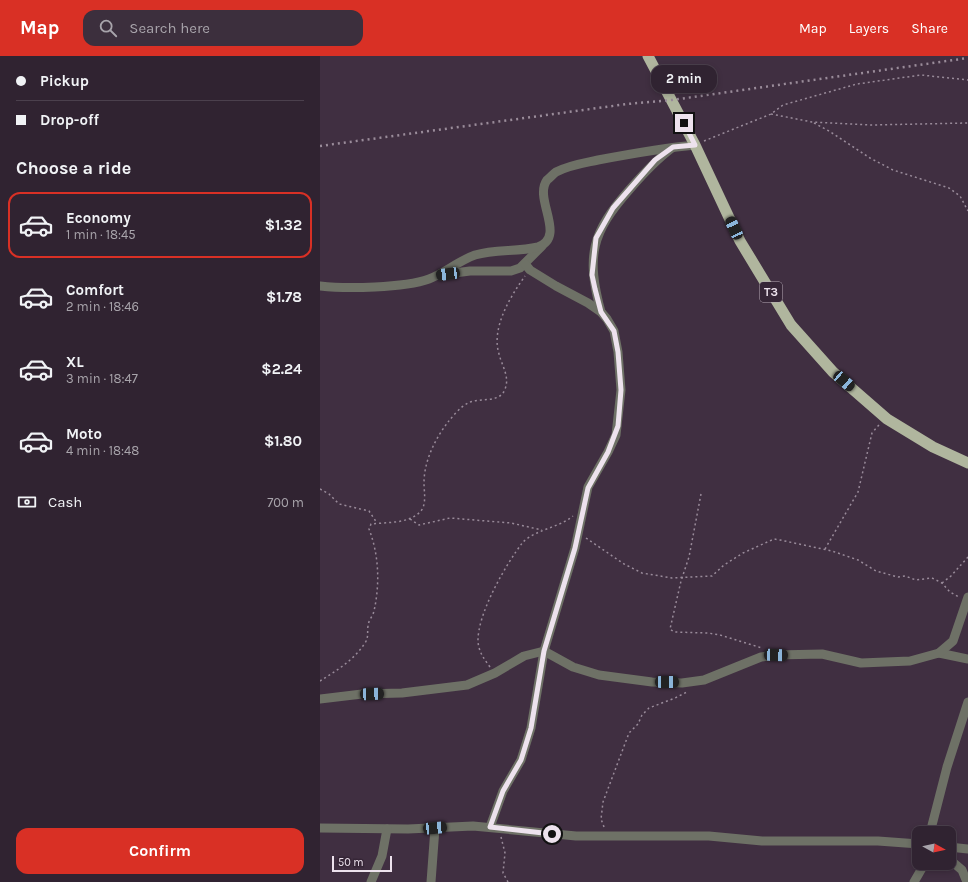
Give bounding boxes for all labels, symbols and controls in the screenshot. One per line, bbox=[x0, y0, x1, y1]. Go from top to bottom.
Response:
search box bbox=[83, 10, 363, 46]
text: Map bbox=[20, 17, 59, 39]
icon: search bbox=[97, 17, 119, 39]
text: Search here bbox=[129, 19, 210, 37]
text: Map bbox=[799, 20, 827, 37]
text: Layers bbox=[849, 20, 889, 37]
text: Share bbox=[911, 20, 948, 37]
callout: 2 min bbox=[651, 65, 717, 93]
text: 2 min bbox=[666, 71, 702, 86]
text: Pickup bbox=[40, 72, 89, 90]
text: Drop-off bbox=[40, 111, 99, 129]
route end bbox=[675, 114, 693, 132]
text: Choose a ride bbox=[16, 157, 131, 179]
icon: car bbox=[18, 207, 54, 243]
text: Economy bbox=[66, 209, 131, 227]
car bbox=[723, 215, 745, 241]
text: $1.32 bbox=[265, 216, 302, 234]
text: 1 min · 18:45 bbox=[66, 227, 136, 242]
car bbox=[435, 267, 461, 281]
icon: car bbox=[18, 279, 54, 315]
text: Comfort bbox=[66, 281, 124, 299]
road number: T3 bbox=[760, 282, 782, 302]
text: $1.78 bbox=[266, 288, 302, 306]
text: 2 min · 18:46 bbox=[66, 299, 139, 314]
icon: car bbox=[18, 351, 54, 387]
text: XL bbox=[66, 353, 84, 371]
text: $2.24 bbox=[261, 360, 302, 378]
car bbox=[831, 369, 857, 393]
text: 3 min · 18:47 bbox=[66, 371, 138, 386]
icon: car bbox=[18, 423, 54, 459]
text: Moto bbox=[66, 425, 102, 443]
text: $1.80 bbox=[264, 432, 302, 450]
text: 4 min · 18:48 bbox=[66, 443, 139, 458]
icon: cash bbox=[16, 491, 38, 513]
text: Cash bbox=[48, 493, 82, 511]
text: 700 m bbox=[267, 495, 304, 510]
car bbox=[764, 649, 788, 661]
car bbox=[655, 676, 679, 688]
car bbox=[360, 688, 384, 700]
car bbox=[423, 821, 447, 835]
route start bbox=[543, 825, 561, 843]
north arrow bbox=[912, 826, 956, 870]
map controls bbox=[912, 826, 956, 870]
button: Confirm bbox=[16, 828, 304, 874]
scale bar bbox=[332, 854, 392, 873]
text: 50 m bbox=[338, 856, 364, 869]

